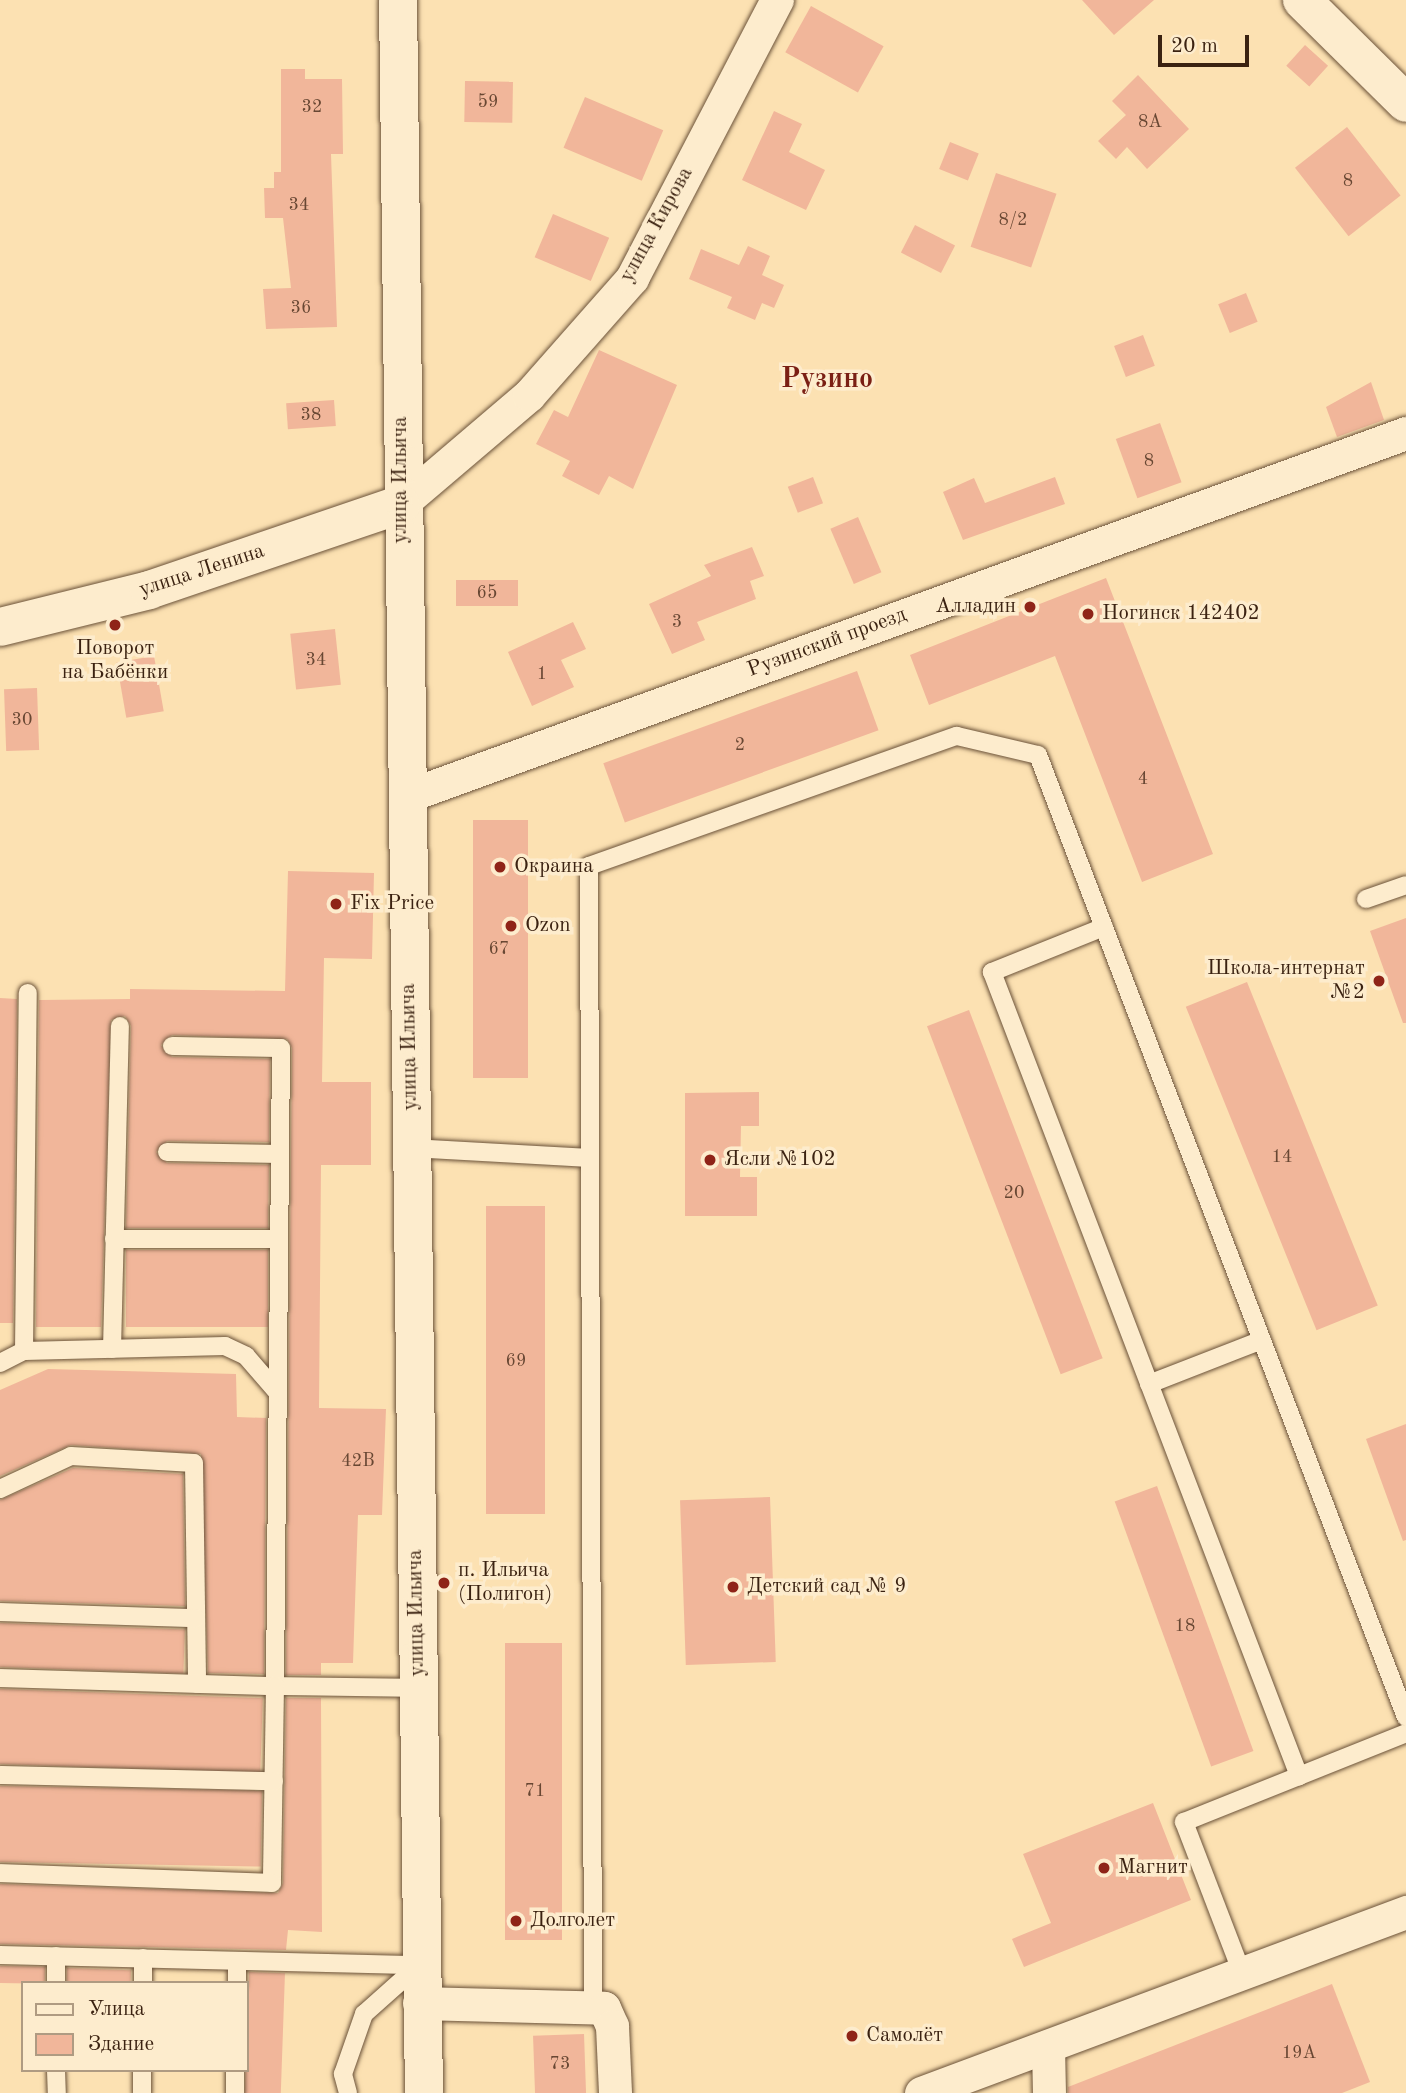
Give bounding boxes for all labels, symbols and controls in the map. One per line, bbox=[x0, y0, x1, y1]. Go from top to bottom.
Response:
scale bar bbox=[1161, 21, 1252, 65]
text: 20 m bbox=[1171, 36, 1218, 57]
house number: 59 bbox=[478, 91, 498, 113]
house number: 32 bbox=[302, 96, 322, 118]
house number: 8А bbox=[1138, 111, 1162, 133]
street label: улица Кирова bbox=[615, 163, 699, 287]
house number: 8 bbox=[1343, 170, 1353, 192]
house number: 34 bbox=[289, 194, 309, 216]
house number: 8/2 bbox=[999, 209, 1027, 231]
house number: 36 bbox=[291, 297, 311, 319]
district label: Рузино bbox=[781, 363, 873, 397]
house number: 38 bbox=[301, 404, 321, 426]
street label: улица Ильича bbox=[388, 416, 414, 544]
house number: 8 bbox=[1144, 450, 1154, 472]
street label: улица Ленина bbox=[136, 539, 268, 603]
house number: 65 bbox=[477, 582, 497, 604]
place label: Алладин bbox=[935, 594, 1016, 620]
marker: Алладин bbox=[1022, 599, 1038, 615]
place label: Ногинск 142402 bbox=[1102, 601, 1260, 627]
street label: Рузинский проезд bbox=[744, 603, 910, 683]
marker: Ногинск 142402 bbox=[1080, 606, 1096, 622]
house number: 3 bbox=[672, 611, 682, 633]
marker: Поворот на Бабёнки bbox=[107, 617, 123, 633]
place label: Поворот на Бабёнки bbox=[62, 636, 168, 686]
house number: 34 bbox=[306, 649, 326, 671]
house number: 1 bbox=[537, 663, 547, 685]
house number: 30 bbox=[12, 709, 32, 731]
house number: 2 bbox=[735, 734, 745, 756]
house number: 4 bbox=[1138, 768, 1148, 790]
place label: Окраина bbox=[514, 854, 594, 880]
marker: Окраина bbox=[492, 859, 508, 875]
place label: Fix Price bbox=[350, 891, 434, 917]
marker: Fix Price bbox=[328, 896, 344, 912]
place label: Ozon bbox=[525, 913, 571, 939]
marker: Ozon bbox=[503, 918, 519, 934]
house number: 67 bbox=[489, 938, 509, 960]
place label: Школа-интернат №2 bbox=[1207, 956, 1365, 1006]
marker: Школа-интернат №2 bbox=[1371, 973, 1387, 989]
street label: улица Ильича bbox=[396, 983, 424, 1111]
house number: 14 bbox=[1272, 1146, 1292, 1168]
place label: Ясли №102 bbox=[724, 1147, 836, 1173]
marker: Ясли №102 bbox=[702, 1152, 718, 1168]
house number: 20 bbox=[1004, 1182, 1024, 1204]
house number: 69 bbox=[506, 1350, 526, 1372]
house number: 42В bbox=[341, 1450, 375, 1472]
street label: улица Ильича bbox=[403, 1549, 431, 1677]
place label: п. Ильича (Полигон) bbox=[458, 1558, 552, 1608]
place label: Детский сад № 9 bbox=[747, 1574, 906, 1600]
marker: п. Ильича (Полигон) bbox=[436, 1575, 452, 1591]
marker: Детский сад № 9 bbox=[725, 1579, 741, 1595]
house number: 18 bbox=[1175, 1615, 1195, 1637]
house number: 71 bbox=[525, 1780, 545, 1802]
place label: Магнит bbox=[1118, 1855, 1188, 1881]
marker: Магнит bbox=[1096, 1860, 1112, 1876]
place label: Долголет bbox=[530, 1908, 615, 1934]
marker: Долголет bbox=[508, 1913, 524, 1929]
legend bbox=[21, 1981, 248, 2072]
text: Улица bbox=[88, 1999, 145, 2020]
place label: Самолёт bbox=[866, 2023, 943, 2049]
marker: Самолёт bbox=[844, 2028, 860, 2044]
text: Здание bbox=[88, 2034, 154, 2055]
house number: 19А bbox=[1282, 2042, 1316, 2064]
house number: 73 bbox=[550, 2053, 570, 2075]

